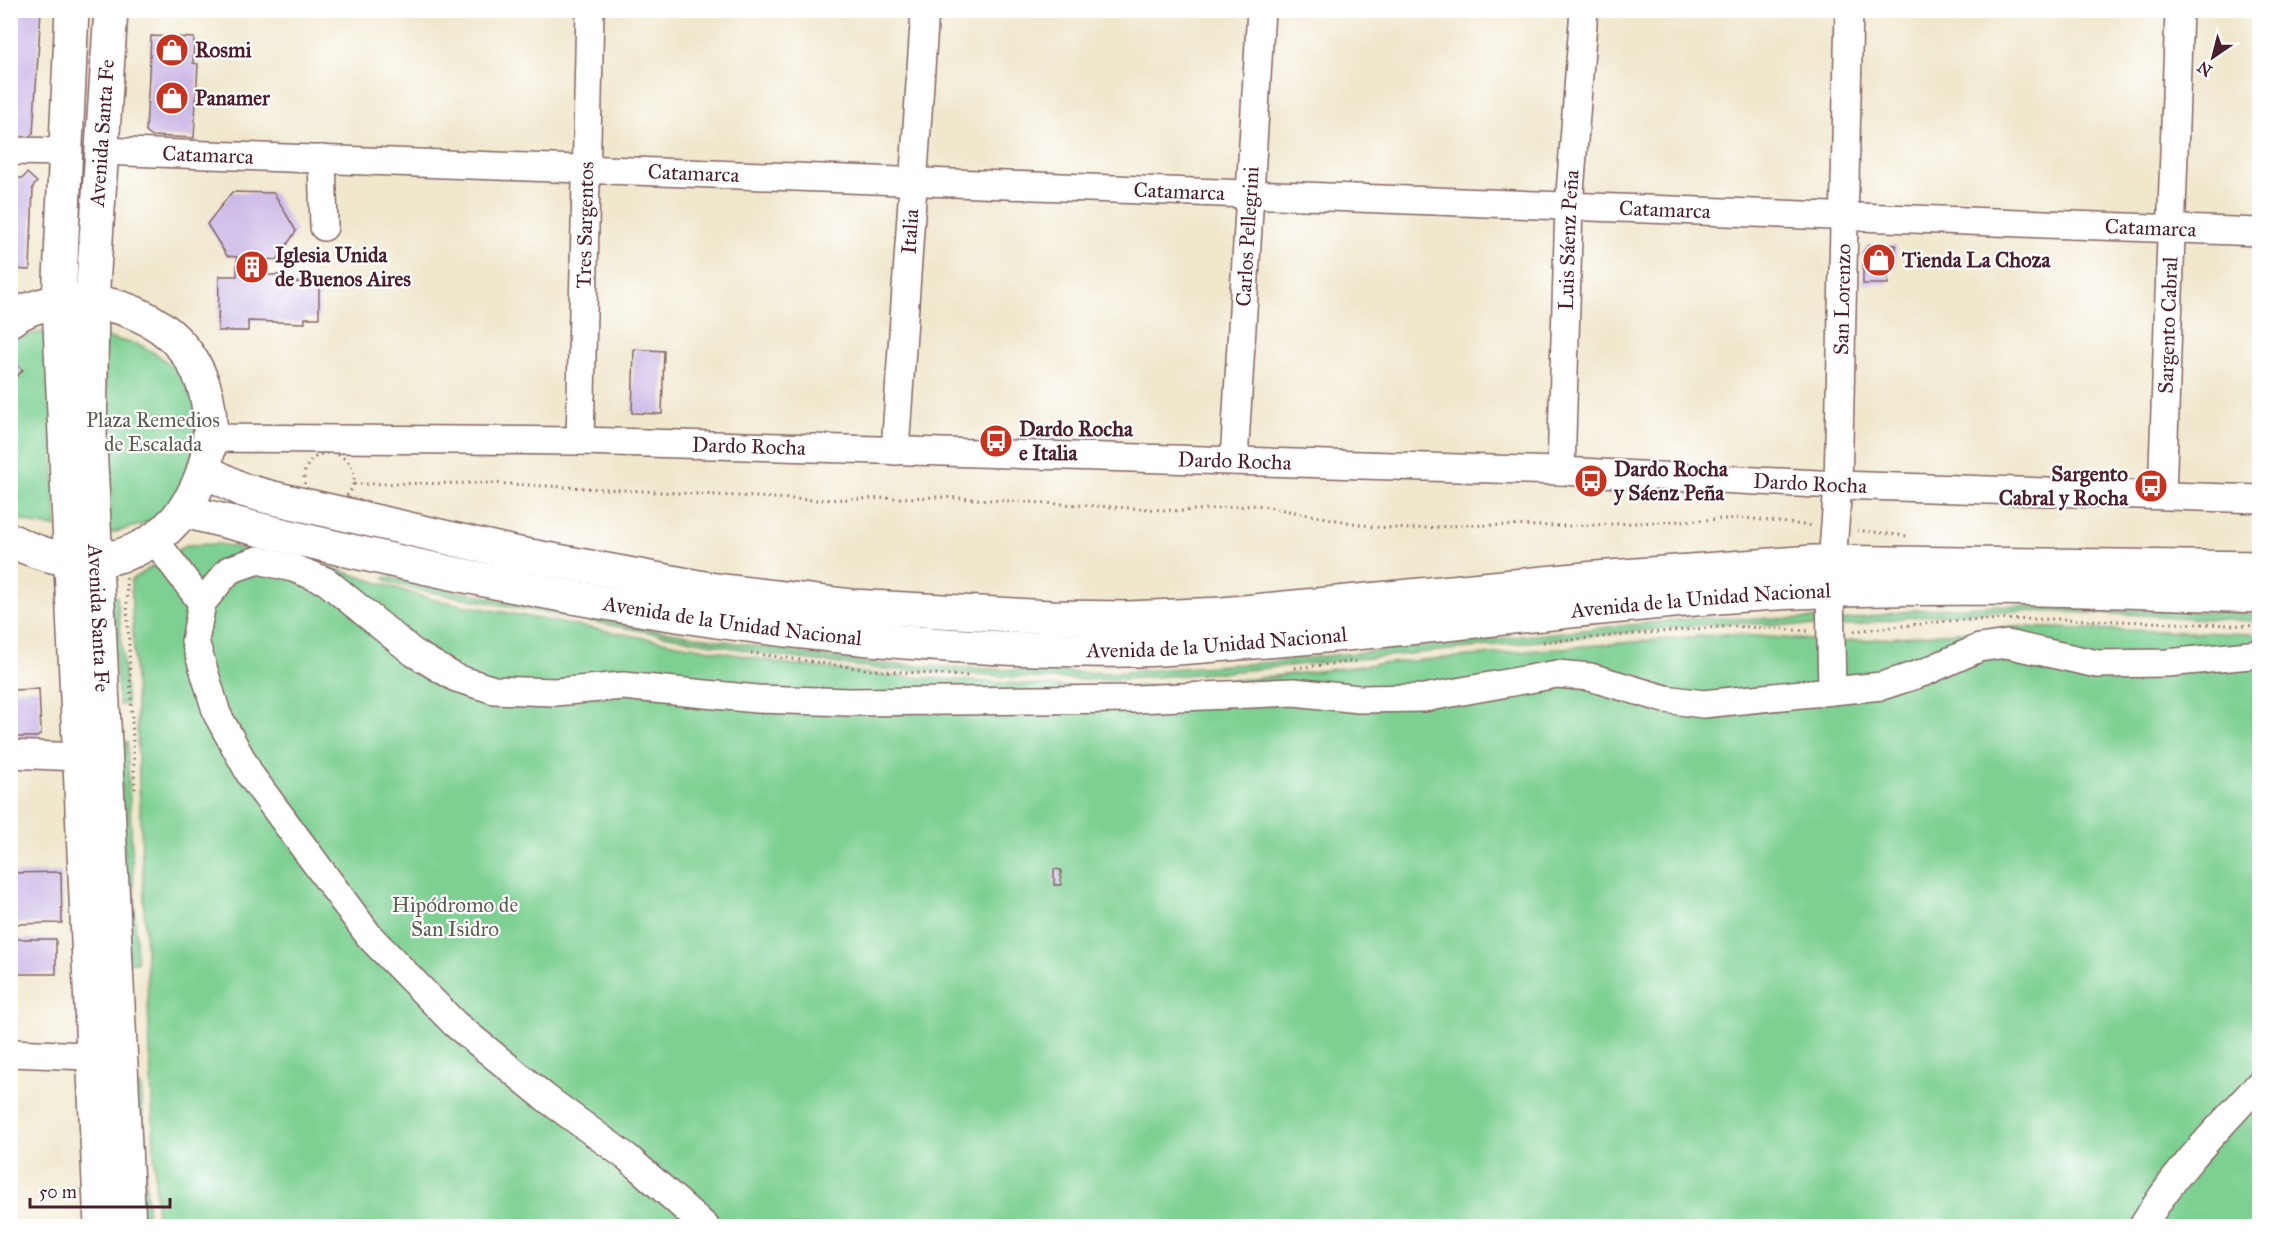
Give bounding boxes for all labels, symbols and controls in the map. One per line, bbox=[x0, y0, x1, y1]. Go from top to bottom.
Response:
north arrow bbox=[2183, 27, 2243, 87]
shop icon: Rosmi bbox=[154, 32, 190, 68]
place label: Rosmi bbox=[195, 37, 252, 63]
text: N bbox=[2193, 57, 2216, 81]
street label: Avenida Santa Fe bbox=[84, 58, 120, 209]
shop icon: Panamer bbox=[154, 80, 190, 116]
place label: Panamer bbox=[195, 85, 271, 111]
street label: Catamarca bbox=[162, 140, 254, 170]
street label: Catamarca bbox=[647, 159, 740, 188]
street label: Tres Sargentos bbox=[571, 161, 599, 289]
street label: Carlos Pellegrini bbox=[1230, 165, 1265, 307]
street label: Luis Sáenz Peña bbox=[1553, 169, 1585, 311]
street label: Catamarca bbox=[1133, 177, 1226, 206]
street label: Catamarca bbox=[1619, 195, 1711, 224]
street label: Italia bbox=[895, 208, 924, 255]
street label: Catamarca bbox=[2104, 213, 2197, 243]
place label: Iglesia Unida de Buenos Aires bbox=[275, 242, 411, 292]
shop icon: Tienda La Choza bbox=[1861, 242, 1897, 278]
street label: San Lorenzo bbox=[1828, 243, 1857, 355]
place label: Tienda La Choza bbox=[1901, 247, 2051, 273]
building icon: Iglesia Unida de Buenos Aires bbox=[234, 249, 270, 285]
street label: Sargento Cabral bbox=[2153, 256, 2183, 394]
park label: Plaza Remedios de Escalada bbox=[86, 407, 220, 457]
place label: Dardo Rocha e Italia bbox=[1019, 416, 1134, 466]
bus stop icon: Dardo Rocha e Italia bbox=[978, 423, 1014, 459]
street label: Dardo Rocha bbox=[692, 431, 806, 461]
street label: Dardo Rocha bbox=[1177, 446, 1292, 476]
place label: Dardo Rocha y Sáenz Peña bbox=[1613, 456, 1729, 506]
place label: Sargento Cabral y Rocha bbox=[1999, 461, 2129, 511]
bus stop icon: Dardo Rocha y Sáenz Peña bbox=[1573, 463, 1609, 499]
street label: Dardo Rocha bbox=[1753, 468, 1868, 499]
bus stop icon: Sargento Cabral y Rocha bbox=[2133, 468, 2169, 504]
street label: Avenida Santa Fe bbox=[82, 543, 115, 693]
street label: Avenida de la Unidad Nacional bbox=[1569, 577, 1832, 624]
street label: Avenida de la Unidad Nacional bbox=[600, 590, 863, 651]
street label: Avenida de la Unidad Nacional bbox=[1086, 621, 1348, 663]
park label: Hipódromo de San Isidro bbox=[392, 892, 518, 942]
scale bar bbox=[30, 1171, 170, 1209]
text: 50 m bbox=[39, 1181, 77, 1203]

